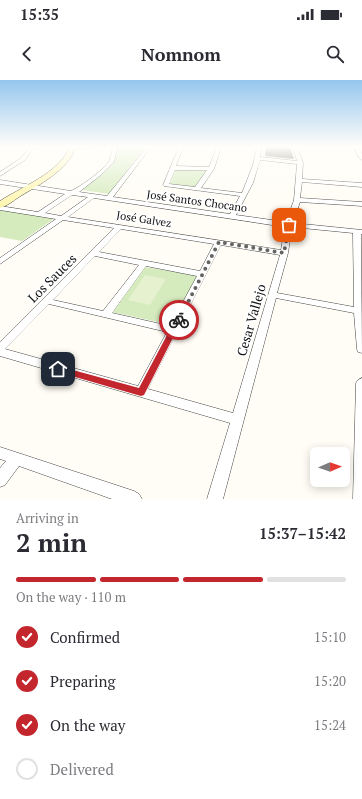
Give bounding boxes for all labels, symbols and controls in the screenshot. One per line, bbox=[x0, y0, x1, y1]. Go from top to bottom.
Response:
text: 15:35 bbox=[20, 4, 59, 24]
text: Nomnom bbox=[141, 42, 221, 66]
icon: back bbox=[16, 43, 38, 65]
icon: search bbox=[324, 43, 346, 65]
street label: José Santos Chocano bbox=[146, 187, 248, 215]
street label: José Galvez bbox=[116, 208, 172, 230]
pin bbox=[272, 208, 306, 242]
icon: bag bbox=[278, 214, 300, 236]
street label: Los Sauces bbox=[24, 250, 80, 306]
street label: Cesar Vallejo bbox=[232, 282, 270, 358]
courier bbox=[159, 300, 199, 340]
icon: bike bbox=[168, 309, 190, 331]
pin bbox=[41, 352, 75, 386]
icon: home bbox=[47, 358, 69, 380]
north arrow bbox=[310, 447, 350, 487]
map controls bbox=[310, 447, 350, 487]
text: Arriving in bbox=[16, 509, 79, 527]
text: 15:37–15:42 bbox=[259, 523, 346, 543]
text: 2 min bbox=[16, 525, 87, 559]
text: On the way · 110 m bbox=[16, 588, 126, 606]
icon: check bbox=[16, 626, 38, 648]
text: Confirmed bbox=[50, 627, 120, 647]
text: 15:10 bbox=[314, 628, 346, 646]
icon: check bbox=[16, 670, 38, 692]
text: Preparing bbox=[50, 671, 115, 691]
text: 15:20 bbox=[314, 672, 346, 690]
icon: check bbox=[16, 714, 38, 736]
text: On the way bbox=[50, 715, 125, 735]
text: 15:24 bbox=[314, 716, 346, 734]
text: Delivered bbox=[50, 759, 114, 779]

